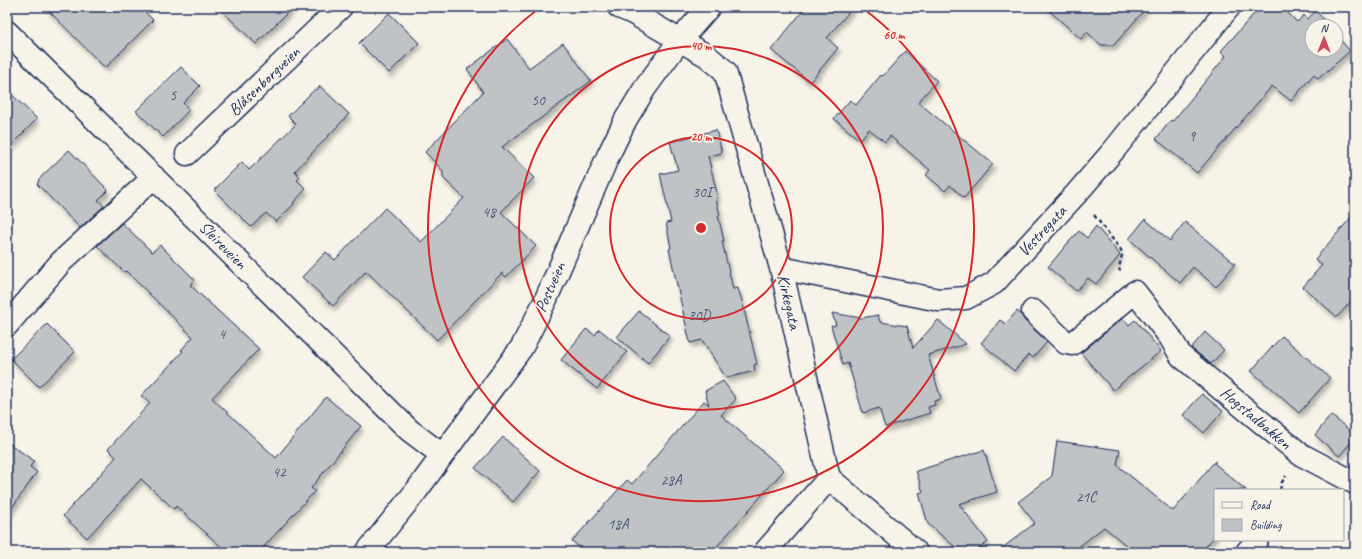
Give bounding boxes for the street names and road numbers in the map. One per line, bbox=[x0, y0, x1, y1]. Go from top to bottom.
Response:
street label: Blåsenborgveien bbox=[224, 41, 305, 120]
street label: Vestregata bbox=[1013, 200, 1072, 261]
street label: Sleireveien bbox=[195, 217, 252, 274]
street label: Postveien bbox=[530, 258, 571, 315]
street label: Kirkegata bbox=[773, 272, 806, 333]
street label: Hogstadbakken bbox=[1216, 382, 1296, 454]

